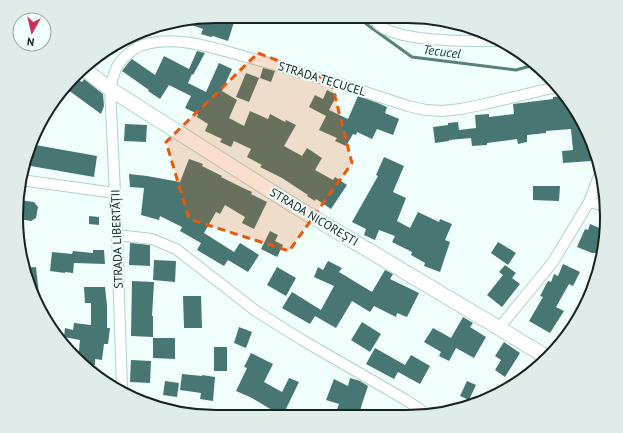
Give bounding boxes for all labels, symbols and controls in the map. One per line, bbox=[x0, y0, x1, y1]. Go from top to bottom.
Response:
north arrow bbox=[12, 12, 52, 52]
text: N bbox=[26, 34, 35, 49]
water label: Tecucel bbox=[422, 41, 462, 62]
street label: STRADA TECUCEL bbox=[276, 58, 368, 99]
street label: STRADA NICOREȘTI bbox=[267, 184, 361, 249]
street label: STRADA LIBERTĂȚII bbox=[107, 189, 127, 289]

